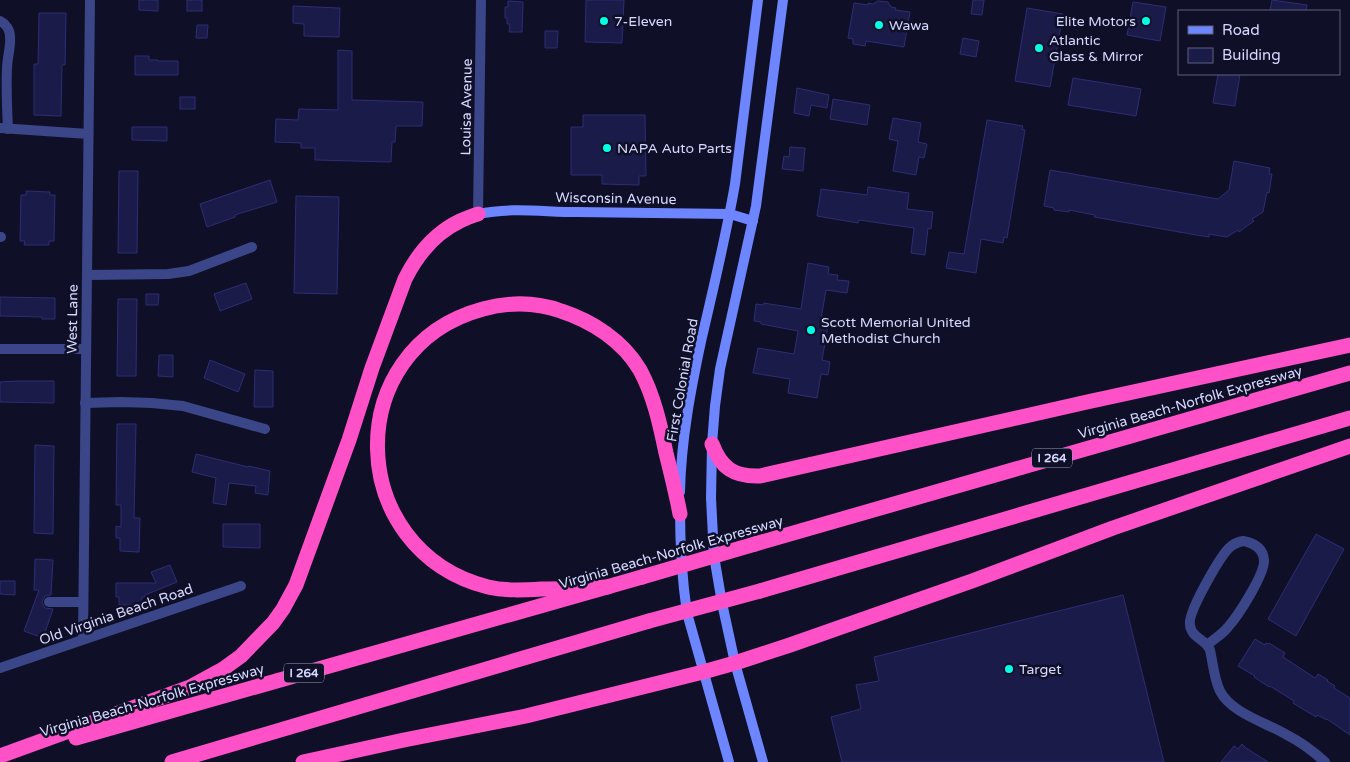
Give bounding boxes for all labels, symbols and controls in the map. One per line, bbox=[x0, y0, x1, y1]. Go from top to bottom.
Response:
legend bbox=[1178, 10, 1340, 75]
place label: 7-Eleven bbox=[614, 13, 672, 30]
place label: Elite Motors bbox=[1056, 13, 1136, 30]
marker: 7-Eleven bbox=[598, 15, 610, 27]
marker: Elite Motors bbox=[1140, 15, 1152, 27]
place label: Wawa bbox=[889, 17, 929, 34]
marker: Wawa bbox=[873, 19, 885, 31]
text: Road bbox=[1222, 21, 1260, 39]
place label: Atlantic Glass & Mirror bbox=[1049, 32, 1144, 65]
marker: Atlantic Glass & Mirror bbox=[1033, 42, 1045, 54]
text: Building bbox=[1222, 46, 1281, 64]
street label: Louisa Avenue bbox=[457, 58, 476, 156]
place label: NAPA Auto Parts bbox=[617, 140, 732, 157]
marker: NAPA Auto Parts bbox=[601, 142, 613, 154]
street label: Wisconsin Avenue bbox=[555, 189, 677, 208]
street label: West Lane bbox=[63, 284, 82, 354]
place label: Scott Memorial United Methodist Church bbox=[821, 314, 971, 347]
street label: First Colonial Road bbox=[663, 317, 702, 443]
marker: Scott Memorial United Methodist Church bbox=[805, 324, 817, 336]
street label: Virginia Beach-Norfolk Expressway bbox=[1076, 362, 1305, 443]
road number: I 264 bbox=[1032, 448, 1072, 468]
street label: Virginia Beach-Norfolk Expressway bbox=[557, 512, 786, 593]
street label: Old Virginia Beach Road bbox=[37, 580, 195, 649]
street label: Virginia Beach-Norfolk Expressway bbox=[38, 660, 267, 741]
place label: Target bbox=[1019, 661, 1062, 678]
marker: Target bbox=[1003, 663, 1015, 675]
road number: I 264 bbox=[284, 664, 324, 682]

